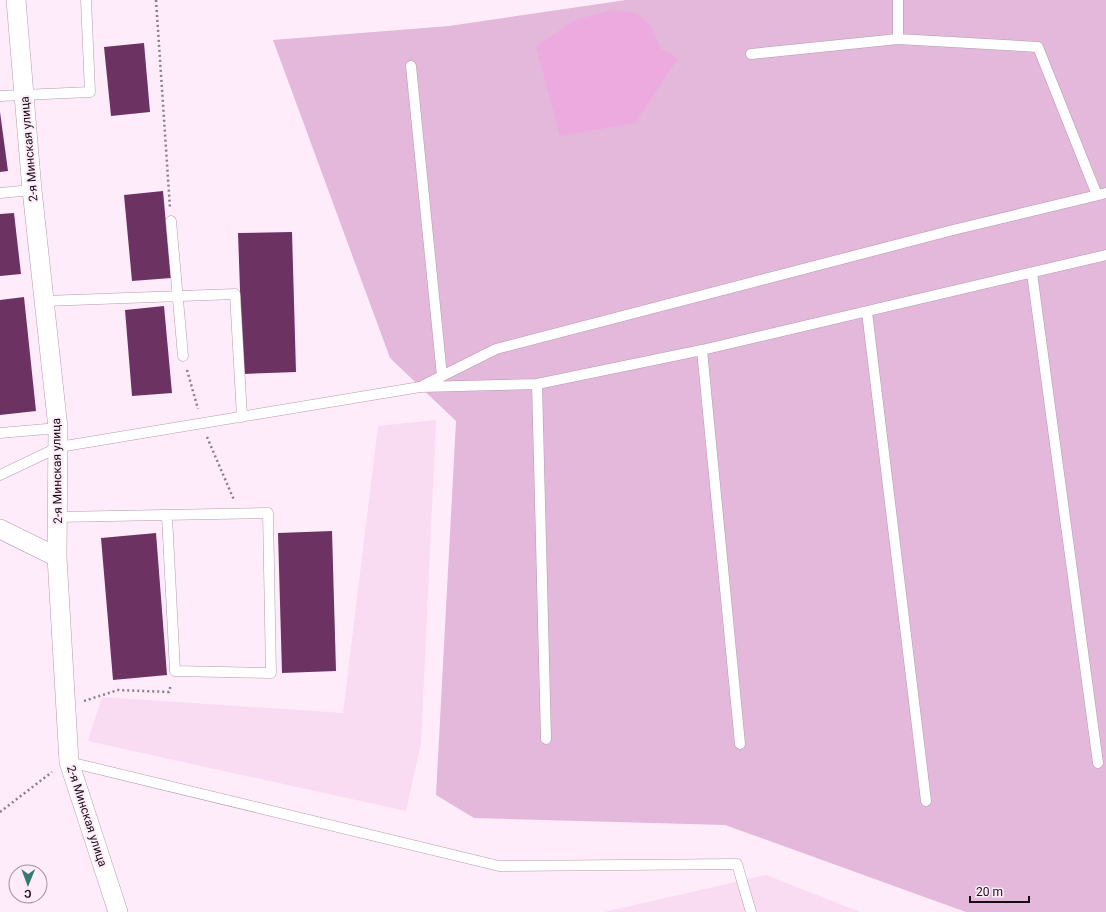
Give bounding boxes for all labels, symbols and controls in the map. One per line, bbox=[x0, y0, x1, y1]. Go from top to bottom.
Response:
street label: 2-я Минская улица bbox=[17, 96, 41, 202]
street label: 2-я Минская улица bbox=[49, 418, 65, 524]
street label: 2-я Минская улица bbox=[64, 764, 110, 868]
north arrow bbox=[8, 864, 48, 904]
scale bar bbox=[970, 878, 1029, 904]
text: 20 m bbox=[976, 885, 1003, 899]
text: С bbox=[24, 887, 32, 900]

